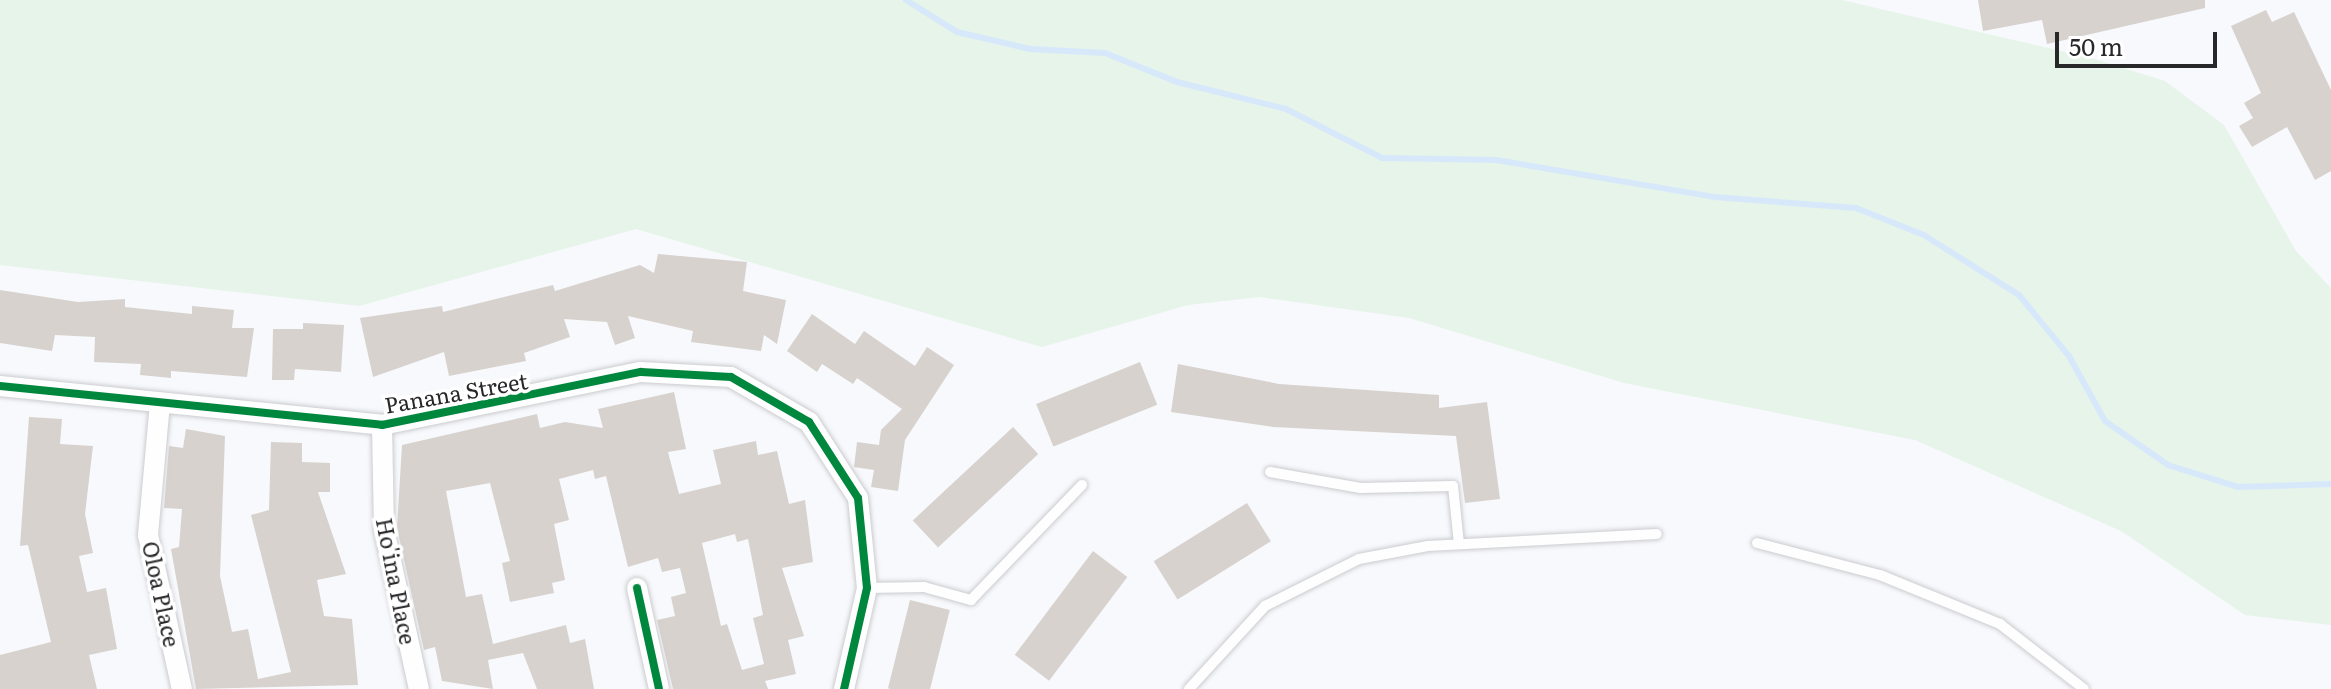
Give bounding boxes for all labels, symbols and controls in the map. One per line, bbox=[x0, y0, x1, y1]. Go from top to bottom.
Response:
scale bar bbox=[2059, 16, 2221, 66]
text: 50 m bbox=[2069, 28, 2123, 63]
street label: Panana Street bbox=[382, 366, 530, 418]
street label: Ho'ina Place bbox=[372, 515, 422, 647]
street label: Oloa Place bbox=[138, 539, 186, 649]

